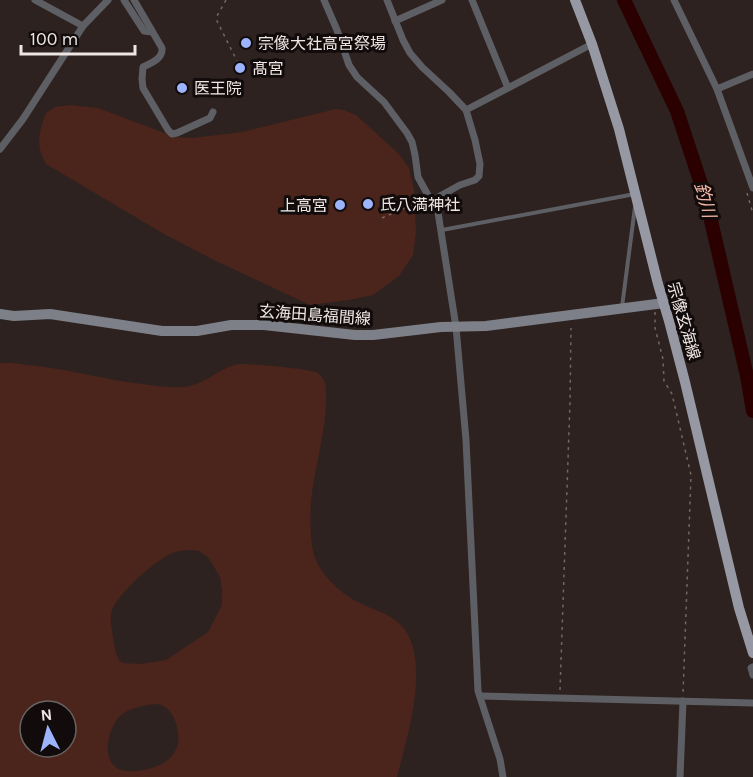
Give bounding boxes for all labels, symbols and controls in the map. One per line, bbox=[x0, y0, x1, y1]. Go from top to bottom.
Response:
scale bar bbox=[21, 18, 135, 56]
text: 100 m bbox=[30, 28, 78, 50]
place label: 宗像大社高宮祭場 bbox=[258, 34, 386, 53]
marker: 宗像大社高宮祭場 bbox=[239, 36, 253, 50]
place label: 髙宮 bbox=[252, 59, 284, 78]
marker: 髙宮 bbox=[233, 61, 247, 75]
place label: 医王院 bbox=[194, 79, 242, 98]
marker: 医王院 bbox=[175, 81, 189, 95]
water label: 釣川 bbox=[690, 180, 721, 222]
place label: 氏八満神社 bbox=[380, 195, 460, 214]
place label: 上高宮 bbox=[280, 196, 328, 215]
marker: 氏八満神社 bbox=[361, 197, 375, 211]
marker: 上高宮 bbox=[333, 198, 347, 212]
street label: 宗像玄海線 bbox=[664, 280, 704, 362]
street label: 玄海田島福間線 bbox=[258, 302, 372, 328]
north arrow bbox=[18, 699, 78, 759]
text: N bbox=[40, 705, 53, 725]

